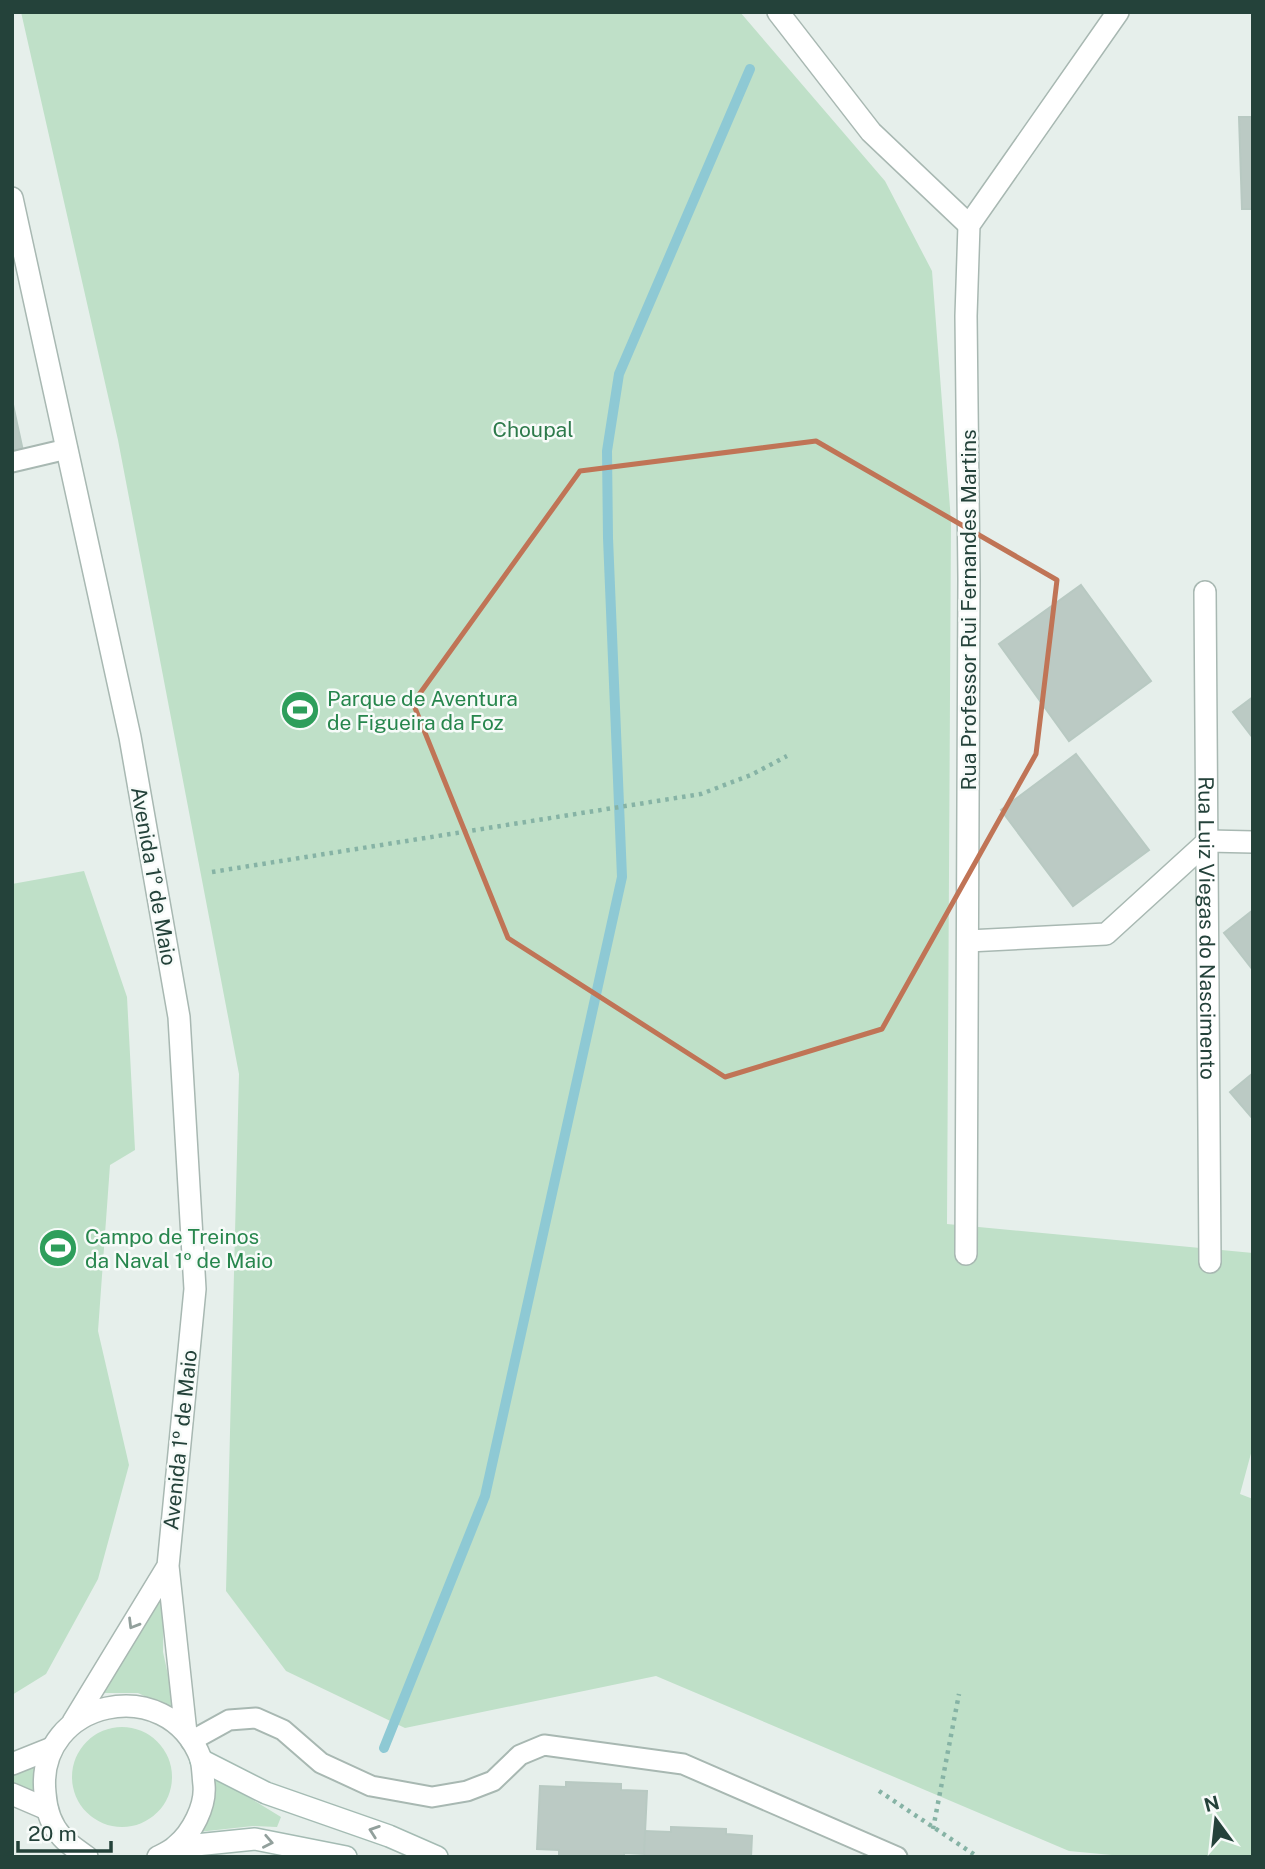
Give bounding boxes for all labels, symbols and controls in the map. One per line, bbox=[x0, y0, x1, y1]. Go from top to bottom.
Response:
park label: Choupal bbox=[492, 417, 574, 442]
street label: Rua Professor Rui Fernandes Martins bbox=[956, 429, 981, 791]
place label: Parque de Aventura de Figueira da Foz bbox=[327, 686, 518, 735]
sports icon: Parque de Aventura de Figueira da Foz bbox=[279, 689, 321, 731]
street label: Rua Luiz Viegas do Nascimento bbox=[1194, 776, 1221, 1080]
street label: Avenida 1º de Maio bbox=[126, 785, 182, 967]
place label: Campo de Treinos da Naval 1º de Maio bbox=[85, 1224, 273, 1273]
sports icon: Campo de Treinos da Naval 1º de Maio bbox=[37, 1227, 79, 1269]
street label: Avenida 1º de Maio bbox=[158, 1349, 202, 1531]
one-way arrow bbox=[128, 1616, 141, 1629]
north arrow bbox=[1181, 1785, 1251, 1855]
text: N bbox=[1202, 1791, 1222, 1816]
scale bar bbox=[18, 1810, 110, 1854]
text: 20 m bbox=[28, 1821, 77, 1846]
one-way arrow bbox=[369, 1825, 381, 1839]
one-way arrow bbox=[262, 1833, 274, 1848]

